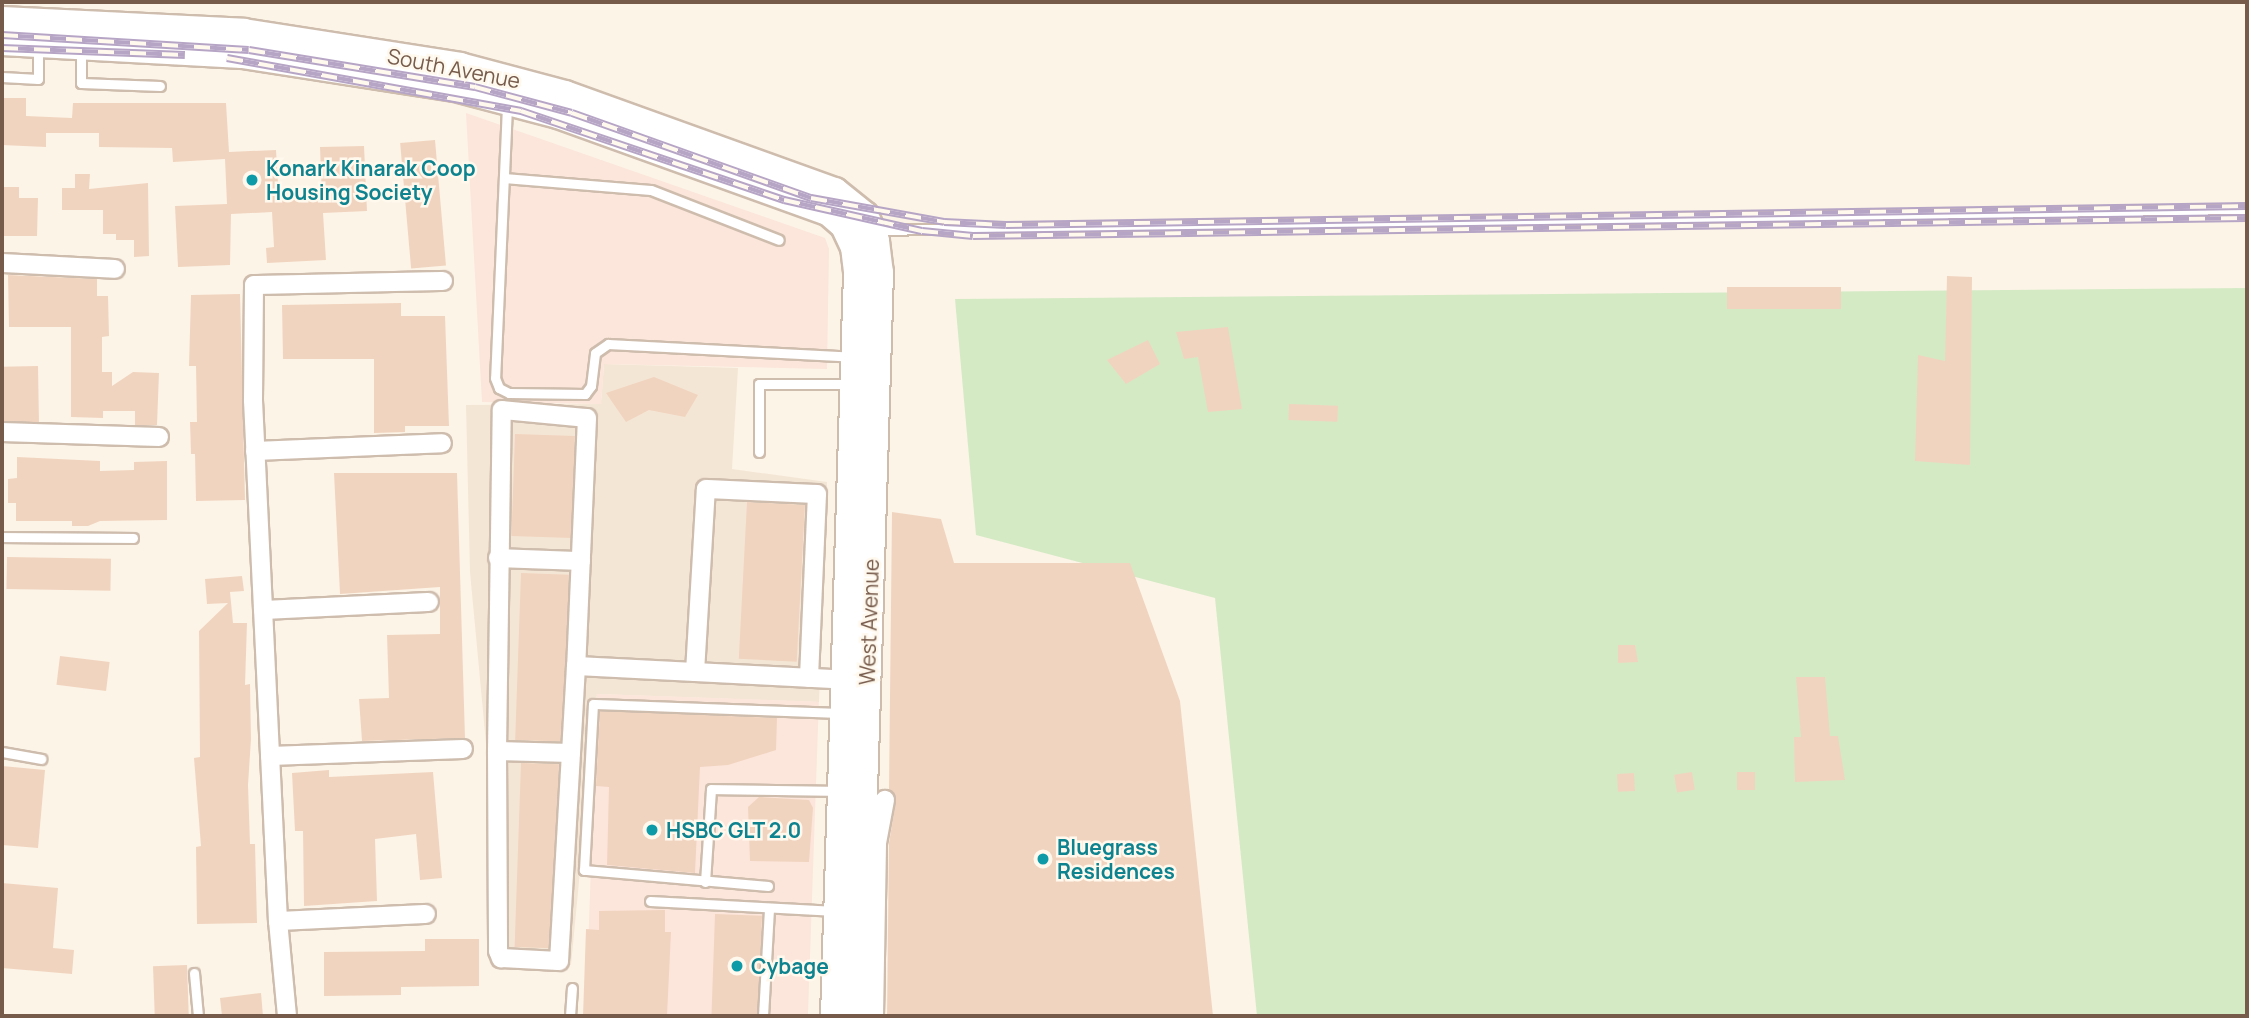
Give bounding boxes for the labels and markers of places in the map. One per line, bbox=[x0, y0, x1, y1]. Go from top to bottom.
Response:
place label: Konark Kinarak Coop Housing Society bbox=[266, 155, 476, 205]
marker: Konark Kinarak Coop Housing Society bbox=[244, 172, 260, 188]
place label: HSBC GLT 2.0 bbox=[666, 817, 802, 843]
marker: HSBC GLT 2.0 bbox=[644, 822, 660, 838]
place label: Bluegrass Residences bbox=[1057, 834, 1175, 884]
marker: Bluegrass Residences bbox=[1035, 851, 1051, 867]
place label: Cybage bbox=[751, 953, 829, 979]
marker: Cybage bbox=[729, 958, 745, 974]

